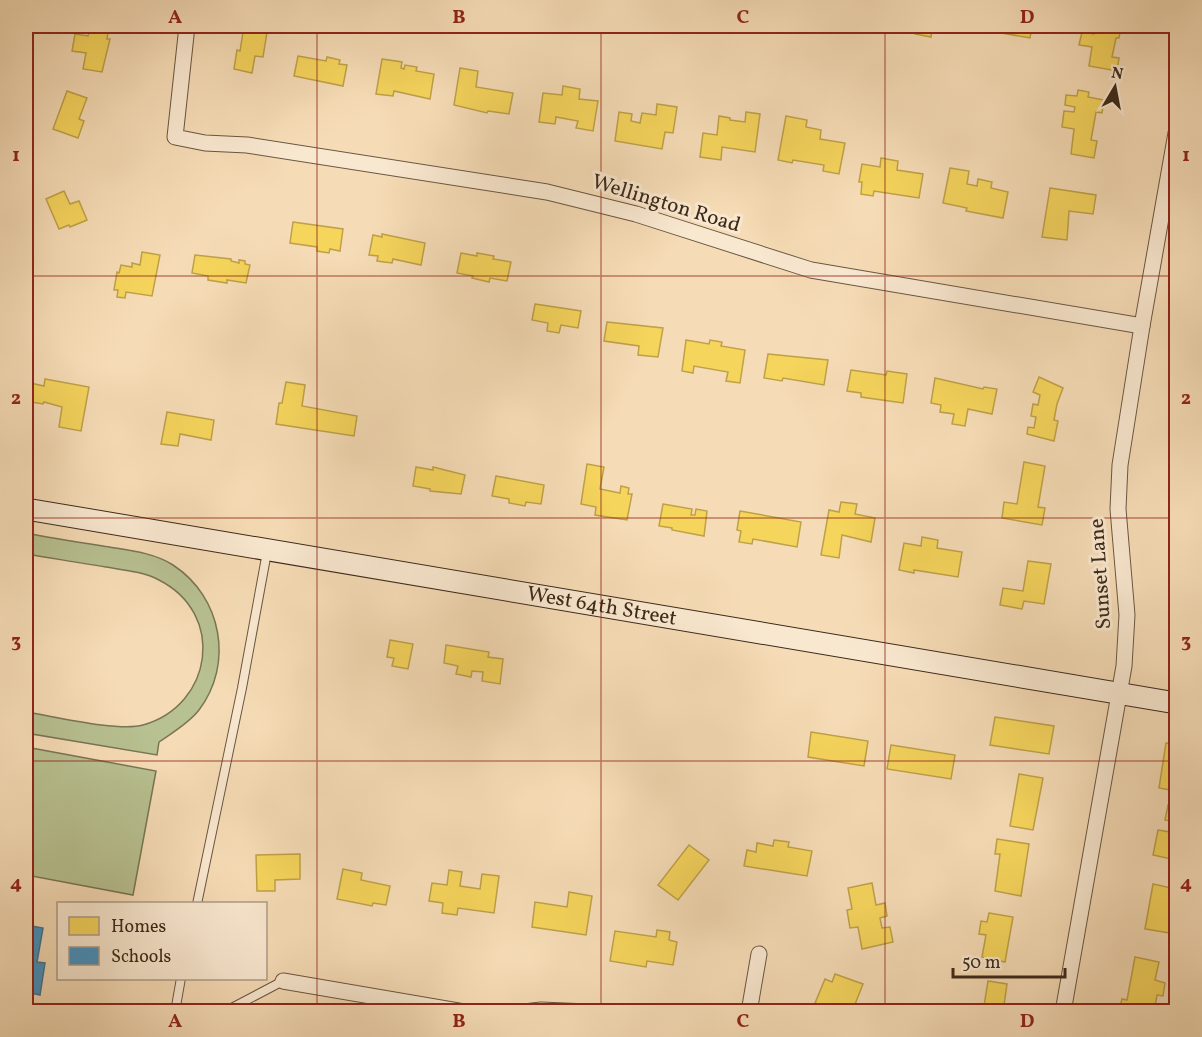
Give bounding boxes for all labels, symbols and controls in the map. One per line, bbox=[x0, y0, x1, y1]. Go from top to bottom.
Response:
text: A bbox=[168, 4, 182, 32]
text: B bbox=[452, 4, 466, 32]
text: C bbox=[737, 4, 750, 32]
text: D bbox=[1020, 4, 1034, 32]
north arrow bbox=[1085, 57, 1145, 117]
text: N bbox=[1110, 62, 1125, 86]
text: 1 bbox=[12, 142, 20, 170]
text: 1 bbox=[1182, 142, 1190, 170]
street label: Wellington Road bbox=[588, 168, 744, 240]
text: 2 bbox=[11, 385, 21, 413]
text: 2 bbox=[1181, 385, 1191, 413]
street label: Sunset Lane bbox=[1083, 517, 1119, 630]
street label: West 64th Street bbox=[525, 579, 679, 633]
text: 3 bbox=[11, 628, 21, 656]
text: 3 bbox=[1181, 628, 1191, 656]
text: 4 bbox=[10, 870, 22, 898]
text: 4 bbox=[1180, 870, 1192, 898]
legend bbox=[57, 902, 267, 980]
text: Homes bbox=[111, 915, 166, 940]
scale bar bbox=[953, 941, 1066, 979]
text: Schools bbox=[111, 945, 171, 970]
text: 50 m bbox=[962, 951, 1001, 976]
text: A bbox=[168, 1008, 182, 1036]
text: B bbox=[452, 1008, 466, 1036]
text: C bbox=[737, 1008, 750, 1036]
text: D bbox=[1020, 1008, 1034, 1036]

